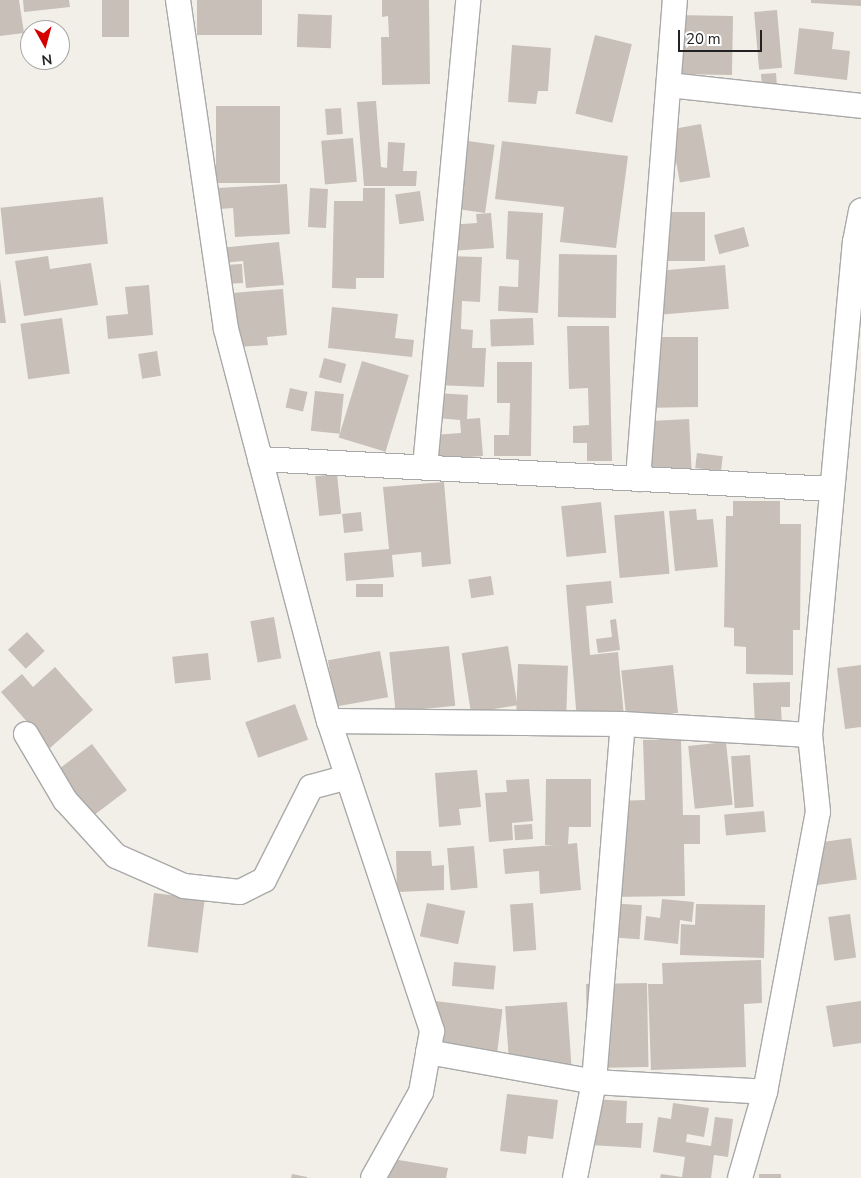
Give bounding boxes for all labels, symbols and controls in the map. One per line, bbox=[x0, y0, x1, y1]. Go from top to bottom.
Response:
north arrow bbox=[20, 20, 70, 70]
scale bar bbox=[681, 20, 765, 52]
text: 20 m bbox=[686, 29, 721, 49]
text: N bbox=[40, 49, 53, 69]

